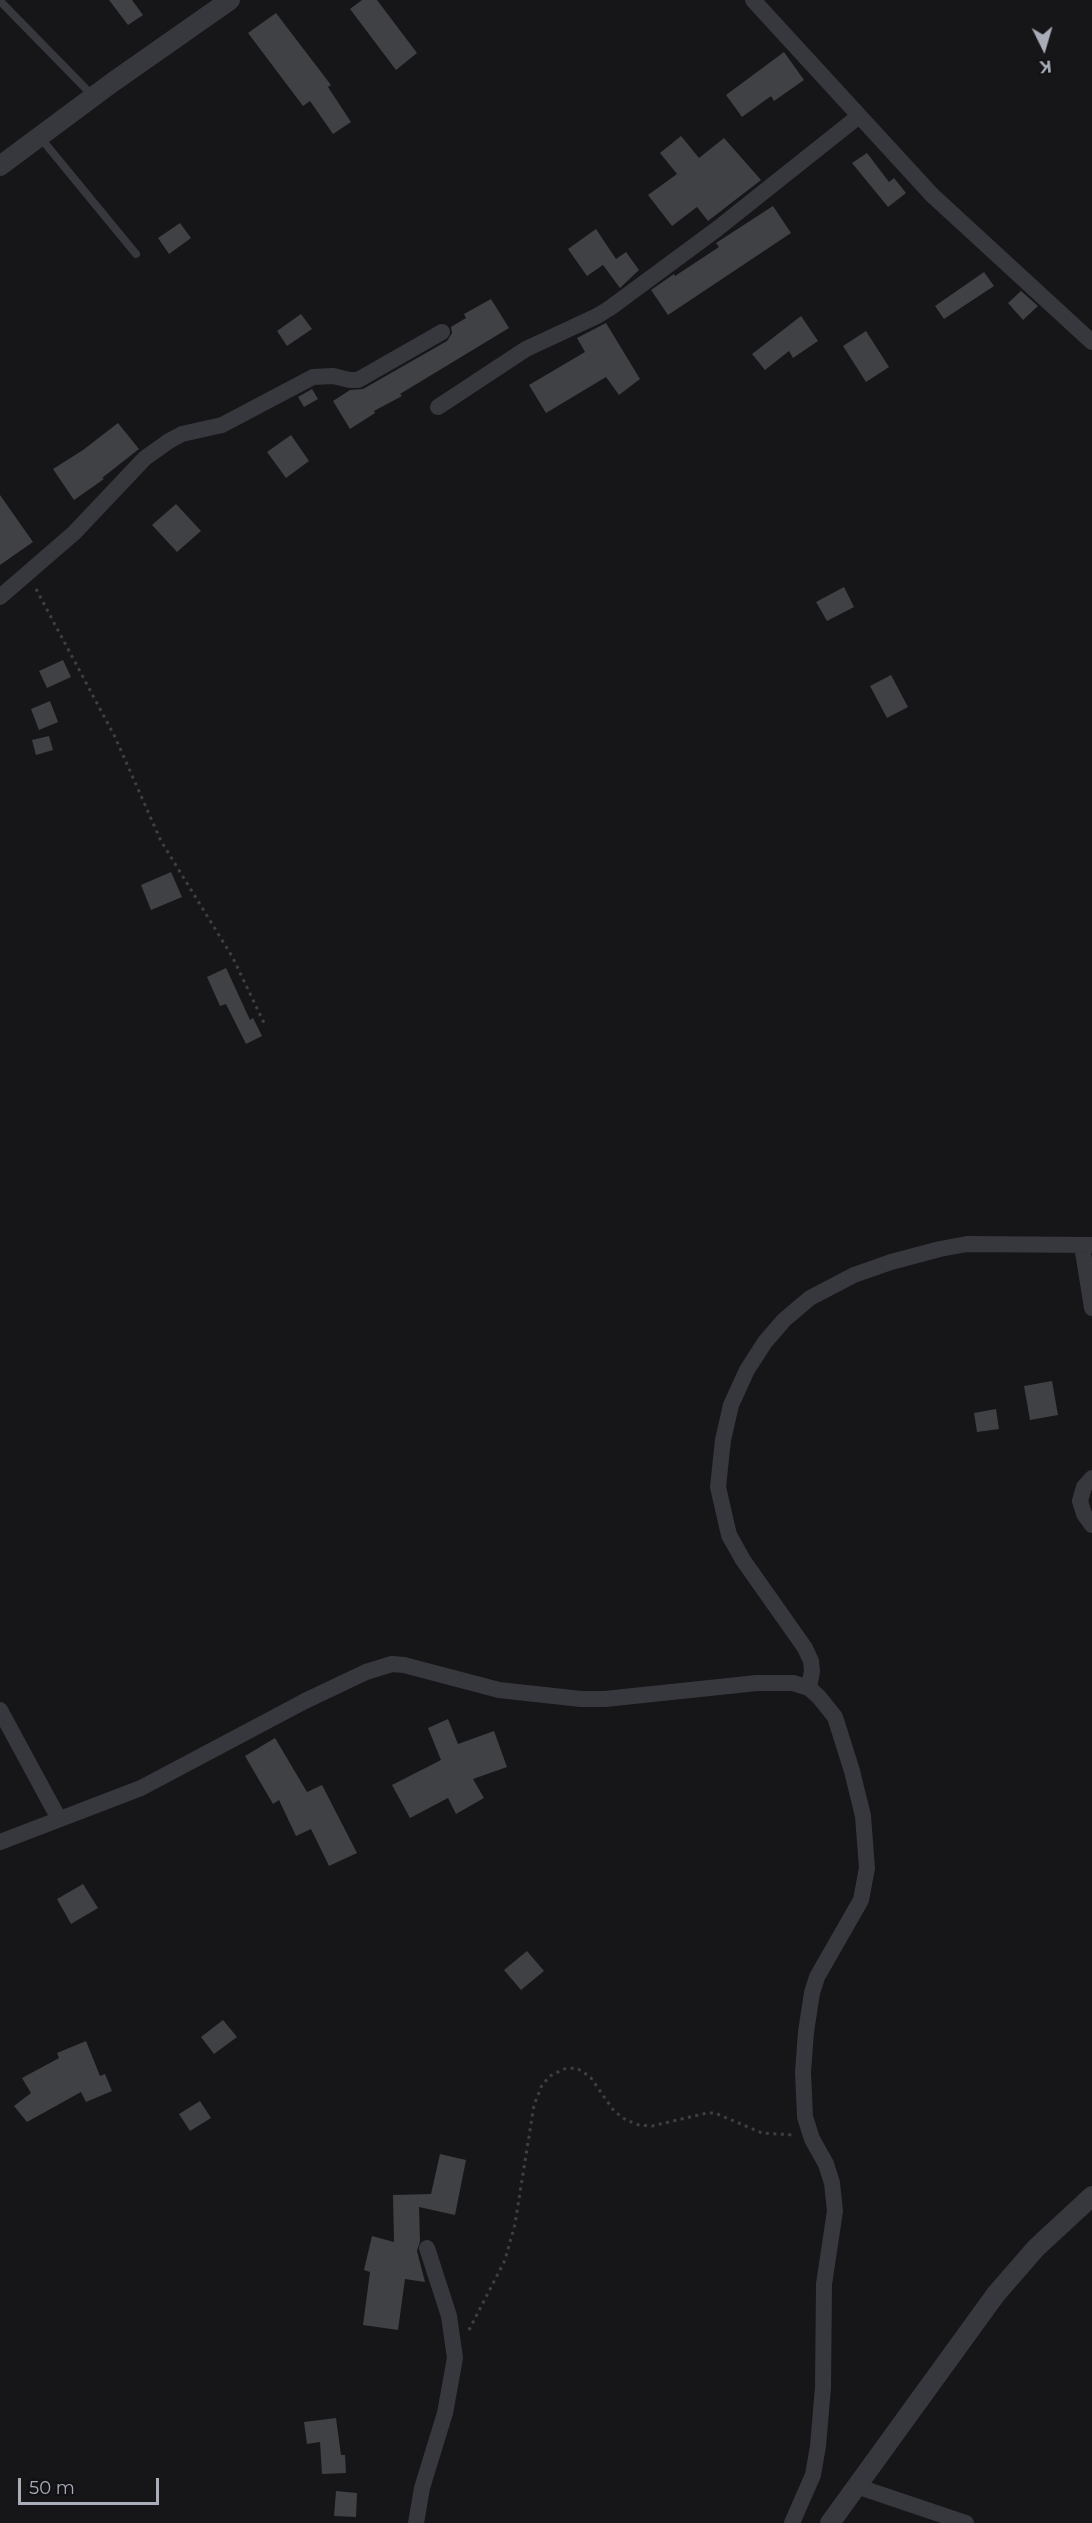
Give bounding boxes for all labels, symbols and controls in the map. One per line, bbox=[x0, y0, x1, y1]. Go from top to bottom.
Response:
north arrow bbox=[1014, 18, 1074, 78]
text: K bbox=[1039, 56, 1052, 76]
scale bar bbox=[21, 2466, 162, 2504]
text: 50 m bbox=[29, 2477, 75, 2499]

